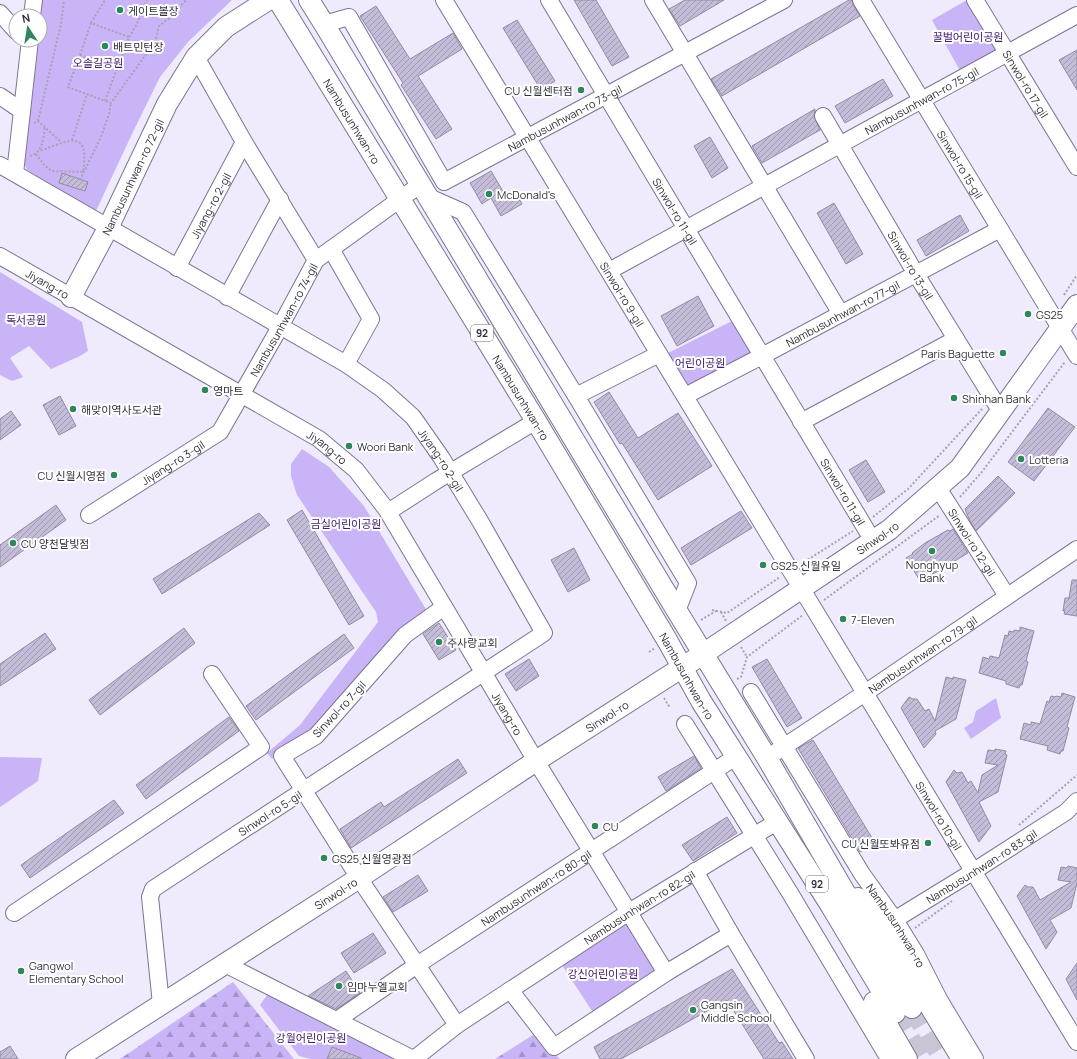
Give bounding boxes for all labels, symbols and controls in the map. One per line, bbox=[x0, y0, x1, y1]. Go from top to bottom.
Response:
place label: 게이트볼장 bbox=[128, 3, 179, 18]
marker: 게이트볼장 bbox=[115, 5, 125, 15]
north arrow bbox=[8, 8, 48, 48]
text: N bbox=[20, 10, 31, 26]
park label: 꿀벌어린이공원 bbox=[933, 29, 1003, 44]
place label: 배트민턴장 bbox=[113, 39, 164, 54]
marker: 배트민턴장 bbox=[100, 41, 110, 51]
street label: Sinwol-ro 17-gil bbox=[1000, 47, 1052, 120]
park label: 오솔길공원 bbox=[73, 55, 123, 70]
street label: Nambusunhwan-ro 75-gil bbox=[862, 63, 981, 137]
street label: Nambusunhwan-ro bbox=[320, 76, 384, 167]
street label: Nambusunhwan-ro 73-gil bbox=[505, 81, 624, 154]
place label: CU 신월센터점 bbox=[505, 83, 573, 98]
marker: CU 신월센터점 bbox=[576, 85, 586, 95]
street label: Nambusunhwan-ro 72-gil bbox=[98, 116, 167, 238]
street label: Sinwol-ro 15-gil bbox=[934, 127, 987, 201]
street label: Jiyang-ro 2-gil bbox=[187, 170, 234, 241]
street label: Sinwol-ro 11-gil bbox=[650, 175, 701, 247]
place label: McDonald's bbox=[497, 187, 555, 202]
marker: McDonald's bbox=[484, 189, 494, 199]
street label: Sinwol-ro 13-gil bbox=[885, 228, 937, 302]
street label: Sinwol-ro 9-gil bbox=[597, 259, 648, 329]
street label: Nambusunhwan-ro 74-gil bbox=[246, 260, 321, 379]
street label: Jiyang-ro bbox=[23, 265, 72, 302]
street label: Nambusunhwan-ro 77-gil bbox=[783, 277, 902, 350]
place label: GS25 bbox=[1036, 307, 1063, 322]
marker: GS25 bbox=[1023, 309, 1033, 319]
park label: 독서공원 bbox=[6, 312, 46, 327]
road number: 92 bbox=[471, 325, 493, 341]
place label: Paris Baguette bbox=[921, 346, 996, 361]
marker: Paris Baguette bbox=[998, 348, 1008, 358]
street label: Nambusunhwan-ro bbox=[490, 352, 553, 443]
park label: 어린이공원 bbox=[675, 355, 725, 370]
place label: 영마트 bbox=[213, 383, 243, 398]
marker: 영마트 bbox=[200, 385, 210, 395]
place label: Shinhan Bank bbox=[962, 391, 1031, 406]
marker: Shinhan Bank bbox=[949, 393, 959, 403]
place label: 해맞이역사도서관 bbox=[81, 402, 162, 417]
marker: 해맞이역사도서관 bbox=[68, 404, 78, 414]
street label: Jiyang-ro 2-gil bbox=[416, 425, 467, 494]
street label: Jiyang-ro bbox=[304, 426, 351, 468]
street label: Jiyang-ro 3-gil bbox=[138, 436, 207, 488]
place label: Woori Bank bbox=[357, 439, 414, 454]
marker: Woori Bank bbox=[344, 441, 354, 451]
place label: Lotteria bbox=[1029, 452, 1068, 467]
marker: Lotteria bbox=[1016, 454, 1026, 464]
street label: Sinwol-ro 11-gil bbox=[818, 455, 869, 528]
place label: CU 신월시영점 bbox=[38, 468, 106, 483]
marker: CU 신월시영점 bbox=[109, 470, 119, 480]
street label: Sinwol-ro 12-gil bbox=[945, 505, 1000, 579]
park label: 금실어린이공원 bbox=[311, 516, 381, 531]
street label: Sinwol-ro bbox=[853, 517, 902, 557]
place label: CU 양천달빛점 bbox=[21, 536, 89, 551]
marker: CU 양천달빛점 bbox=[8, 538, 18, 548]
marker: Nonghyup Bank bbox=[927, 546, 937, 556]
place label: Nonghyup Bank bbox=[906, 557, 959, 585]
place label: GS25 신월유일 bbox=[771, 558, 841, 573]
marker: GS25 신월유일 bbox=[758, 560, 768, 570]
place label: 7-Eleven bbox=[851, 612, 894, 627]
street label: Nambusunhwan-ro 79-gil bbox=[865, 612, 979, 696]
marker: 7-Eleven bbox=[838, 614, 848, 624]
street label: Nambusunhwan-ro bbox=[657, 630, 718, 722]
place label: 주사랑교회 bbox=[447, 635, 498, 650]
marker: 주사랑교회 bbox=[434, 637, 444, 647]
street label: Sinwol-ro 7-gil bbox=[309, 678, 369, 740]
street label: Jiyang-ro bbox=[489, 689, 526, 738]
street label: Sinwol-ro bbox=[582, 696, 631, 735]
street label: Sinwol-ro 10-gil bbox=[913, 778, 966, 852]
street label: Sinwol-ro 5-gil bbox=[235, 787, 305, 839]
place label: CU bbox=[603, 819, 619, 834]
marker: CU bbox=[590, 821, 600, 831]
street label: Nambusunhwan-ro 83-gil bbox=[923, 825, 1039, 906]
place label: CU 신월또봐유점 bbox=[841, 836, 920, 851]
marker: CU 신월또봐유점 bbox=[923, 838, 933, 848]
street label: Nambusunhwan-ro 80-gil bbox=[478, 846, 594, 929]
place label: GS25 신월영광점 bbox=[332, 851, 412, 866]
marker: GS25 신월영광점 bbox=[319, 853, 329, 863]
street label: Nambusunhwan-ro 82-gil bbox=[581, 866, 697, 947]
street label: Sinwol-ro bbox=[311, 873, 360, 912]
road number: 92 bbox=[806, 876, 828, 892]
street label: Nambusunhwan-ro bbox=[864, 880, 929, 970]
place label: Gangwol Elementary School bbox=[29, 958, 124, 986]
marker: Gangwol Elementary School bbox=[16, 966, 26, 976]
park label: 강신어린이공원 bbox=[568, 966, 638, 981]
place label: 임마누엘교회 bbox=[347, 979, 408, 994]
marker: 임마누엘교회 bbox=[334, 981, 344, 991]
place label: Gangsin Middle School bbox=[701, 997, 772, 1025]
marker: Gangsin Middle School bbox=[688, 1005, 698, 1015]
park label: 강월어린이공원 bbox=[276, 1030, 346, 1045]

